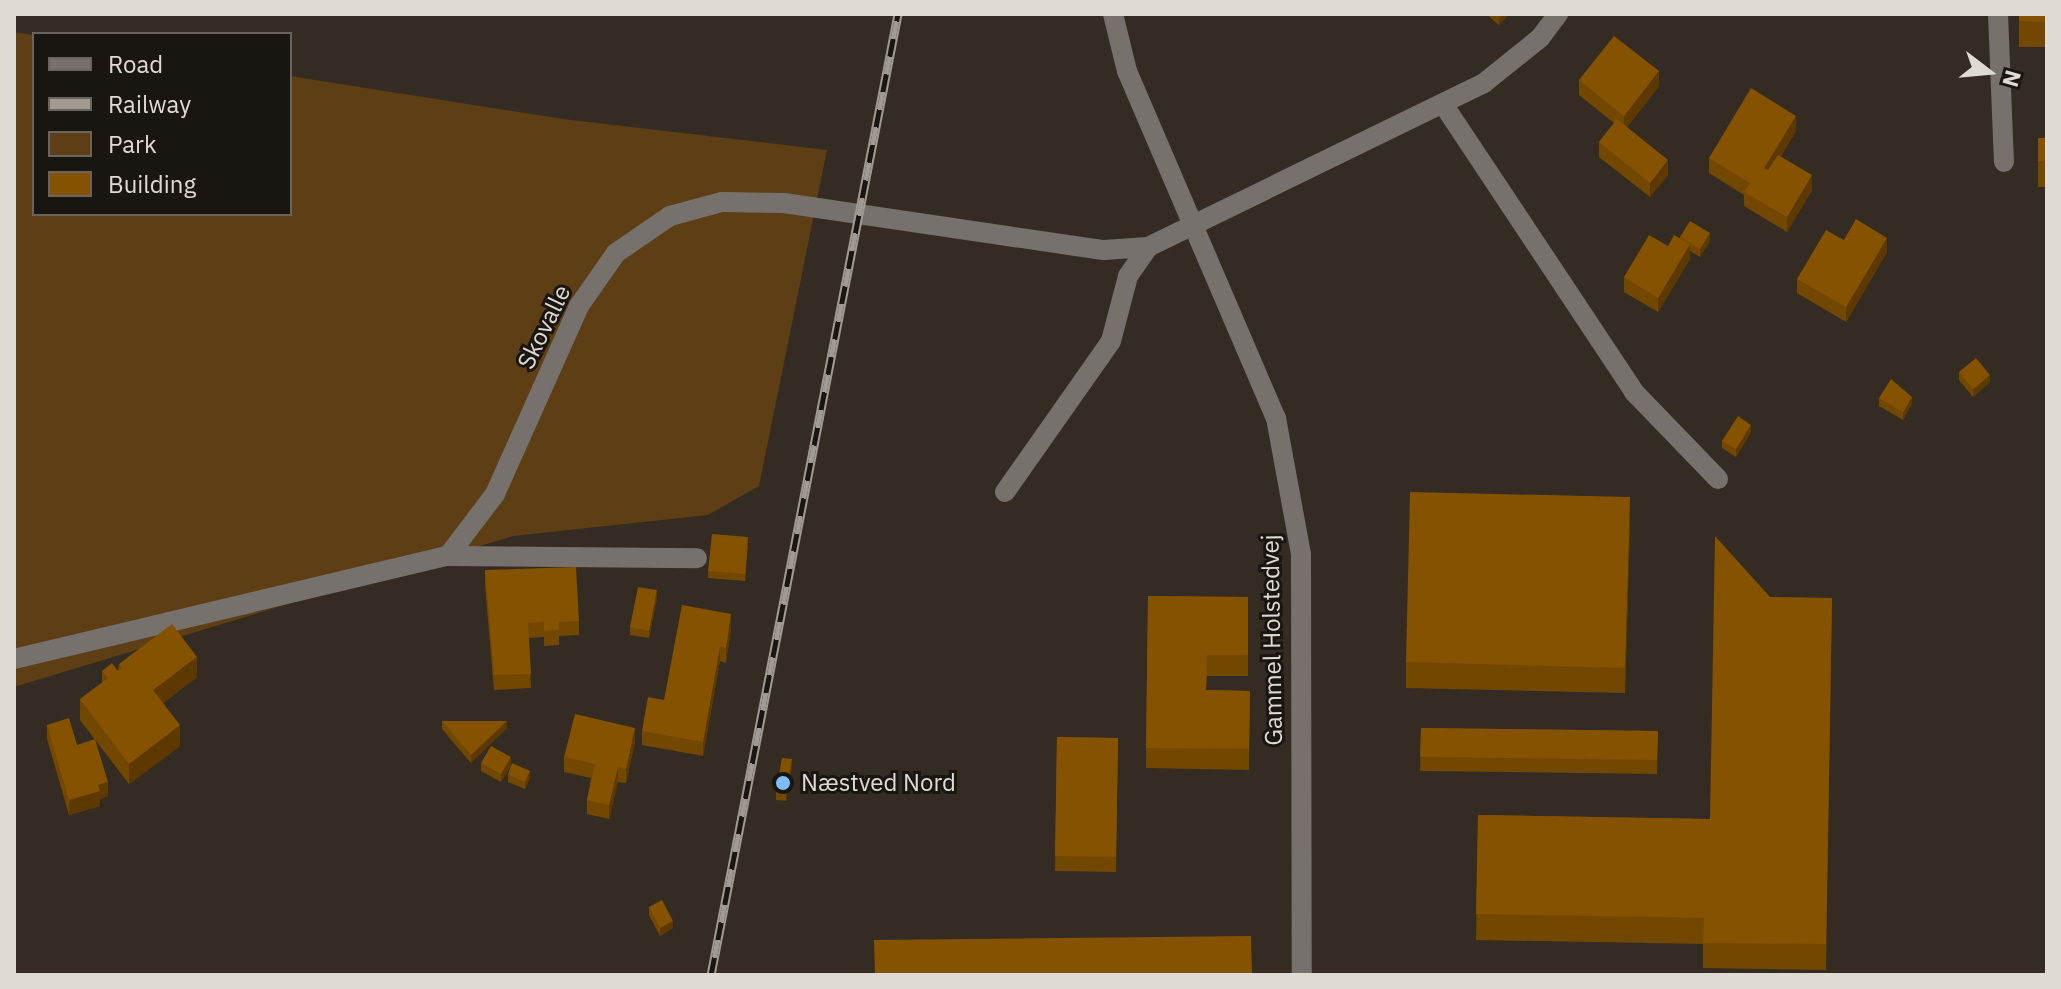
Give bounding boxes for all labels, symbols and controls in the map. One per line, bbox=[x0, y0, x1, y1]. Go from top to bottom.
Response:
legend bbox=[32, 32, 292, 216]
north arrow bbox=[1949, 32, 2029, 112]
text: Road bbox=[108, 48, 163, 80]
text: N bbox=[1996, 67, 2029, 90]
text: Railway bbox=[108, 88, 191, 120]
text: Park bbox=[108, 128, 157, 160]
text: Building bbox=[108, 168, 196, 200]
street label: Skovalle bbox=[511, 280, 577, 374]
street label: Gammel Holstedvej bbox=[1256, 534, 1288, 746]
place label: Næstved Nord bbox=[801, 769, 956, 797]
marker: Næstved Nord bbox=[772, 772, 794, 794]

